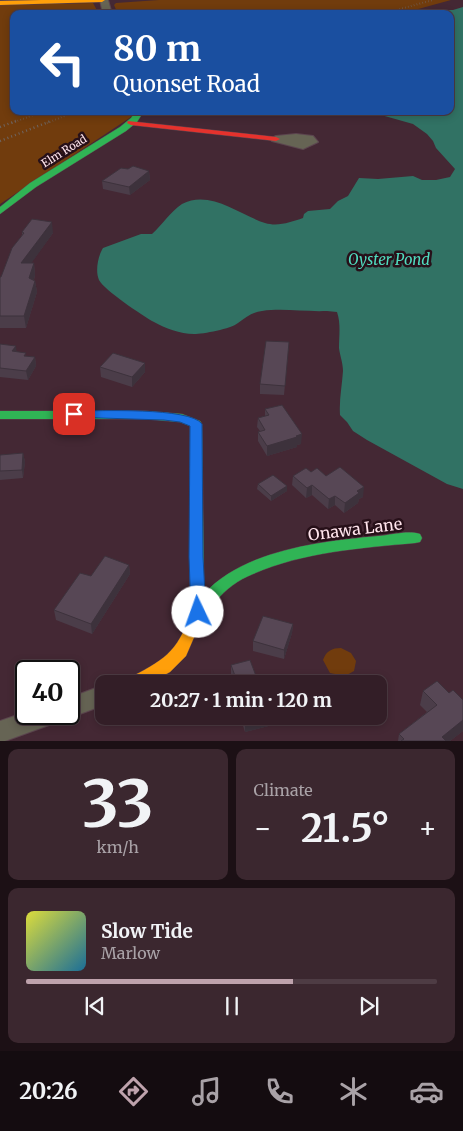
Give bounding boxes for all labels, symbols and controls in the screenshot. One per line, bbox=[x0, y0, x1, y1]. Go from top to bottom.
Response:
text: 80 m bbox=[113, 27, 201, 71]
icon: left bbox=[30, 30, 95, 95]
text: Quonset Road bbox=[113, 70, 260, 98]
street label: Elm Road bbox=[39, 131, 90, 170]
water label: Oyster Pond bbox=[348, 250, 430, 269]
pin bbox=[53, 393, 95, 435]
icon: arrive bbox=[60, 400, 88, 428]
street label: Onawa Lane bbox=[307, 513, 403, 545]
position arrow bbox=[171, 585, 223, 637]
speed limit sign: 40 bbox=[15, 660, 80, 725]
text: 20:27 · 1 min · 120 m bbox=[150, 688, 332, 712]
text: 33 bbox=[82, 763, 154, 845]
text: Climate bbox=[254, 780, 313, 800]
text: 21.5° bbox=[301, 805, 390, 852]
text: − bbox=[254, 810, 272, 846]
text: + bbox=[418, 810, 437, 846]
text: km/h bbox=[97, 837, 139, 857]
text: Slow Tide bbox=[101, 919, 193, 943]
text: Marlow bbox=[101, 943, 160, 963]
icon: previous bbox=[81, 992, 109, 1020]
icon: pause bbox=[218, 992, 246, 1020]
icon: next bbox=[355, 992, 383, 1020]
icon: directions bbox=[116, 1074, 151, 1109]
icon: music bbox=[189, 1074, 224, 1109]
icon: phone bbox=[262, 1074, 297, 1109]
icon: climate bbox=[336, 1074, 371, 1109]
icon: car bbox=[409, 1074, 444, 1109]
text: 20:26 bbox=[19, 1077, 78, 1105]

